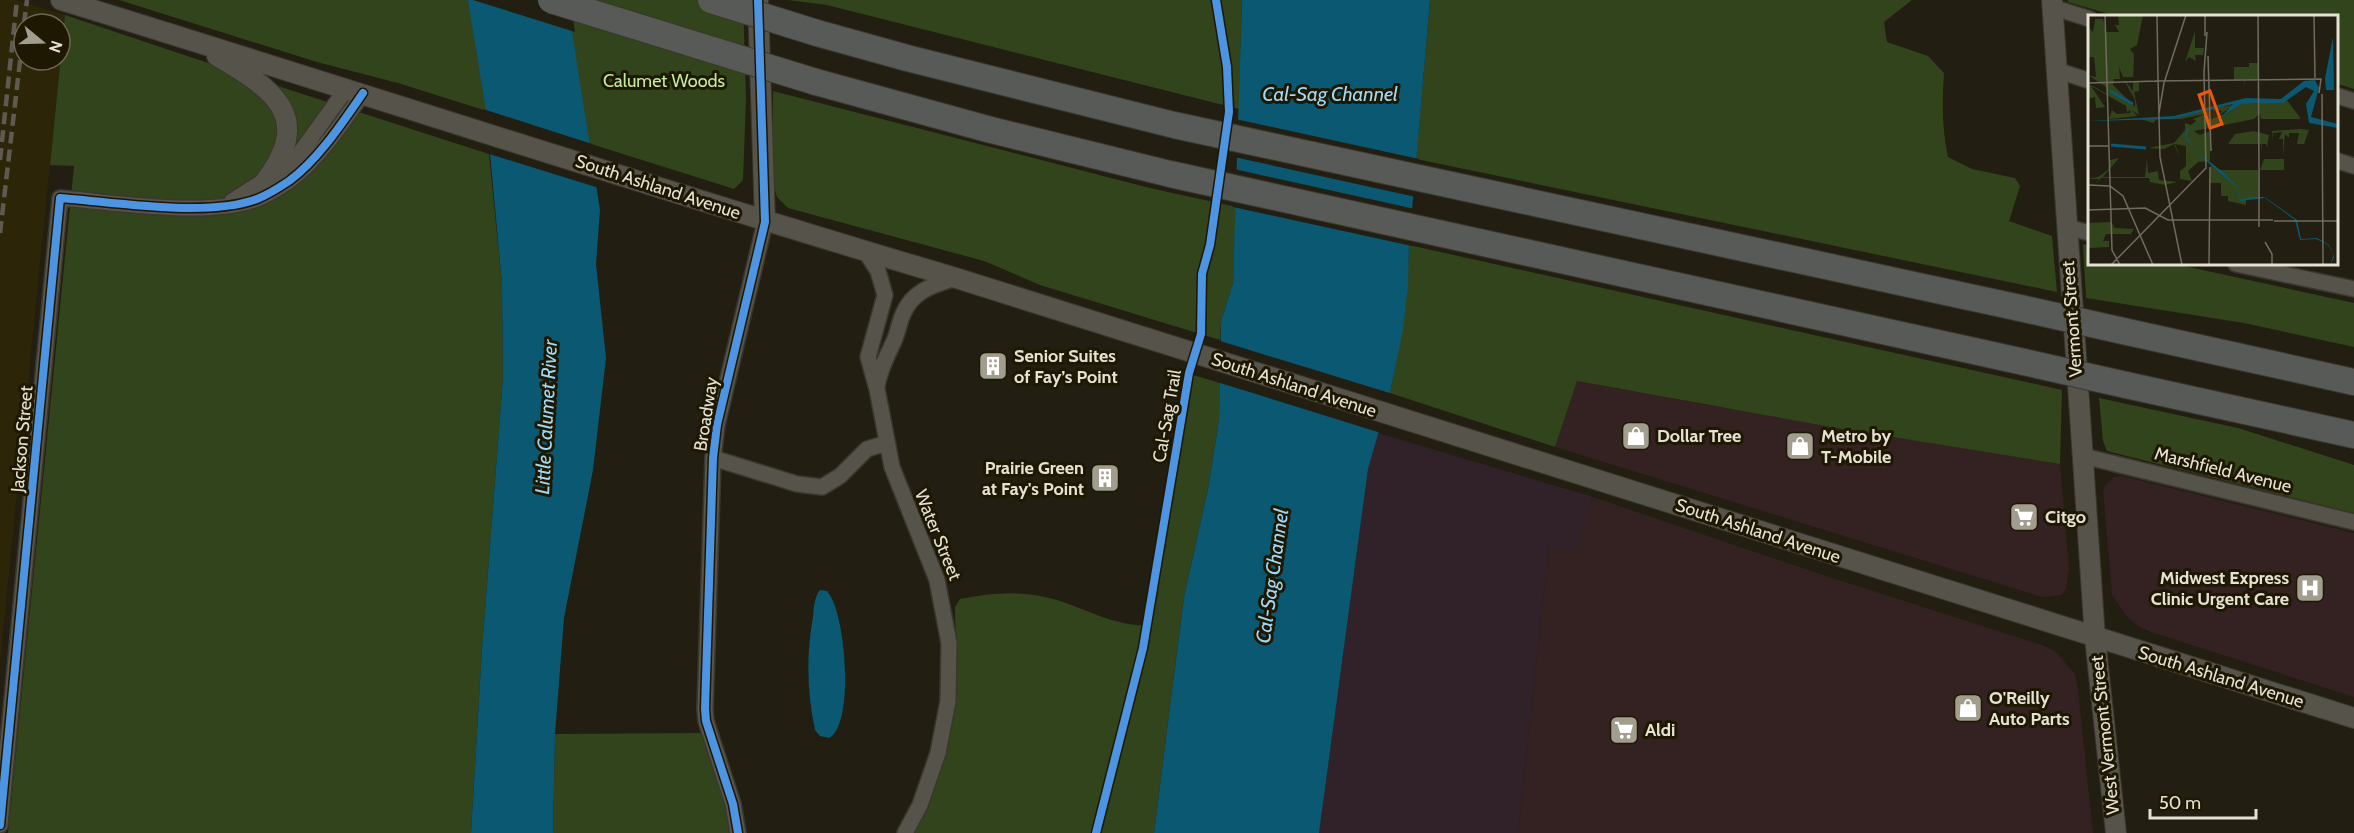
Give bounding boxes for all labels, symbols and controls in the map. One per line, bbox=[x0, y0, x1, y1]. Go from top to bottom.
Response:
north arrow bbox=[12, 12, 72, 72]
inset map bbox=[2088, 15, 2339, 266]
text: N bbox=[45, 38, 67, 55]
park label: Calumet Woods bbox=[603, 70, 725, 92]
water label: Cal-Sag Channel bbox=[1262, 82, 1398, 106]
street label: South Ashland Avenue bbox=[573, 150, 743, 224]
street label: Vermont Street bbox=[2057, 260, 2087, 378]
water label: Little Calumet River bbox=[530, 338, 562, 495]
place label: Senior Suites of Fay’s Point bbox=[1014, 345, 1118, 388]
street label: South Ashland Avenue bbox=[1209, 348, 1379, 422]
building icon: Senior Suites of Fay’s Point bbox=[977, 350, 1009, 382]
street label: Cal-Sag Trail bbox=[1148, 367, 1186, 464]
street label: Broadway bbox=[689, 375, 723, 453]
street label: Jackson Street bbox=[6, 385, 38, 494]
shop icon: Dollar Tree bbox=[1620, 420, 1652, 452]
place label: Dollar Tree bbox=[1657, 425, 1741, 447]
place label: Metro by T-Mobile bbox=[1821, 425, 1891, 468]
shop icon: Metro by T-Mobile bbox=[1784, 430, 1816, 462]
street label: Marshfield Avenue bbox=[2152, 442, 2294, 498]
place label: Prairie Green at Fay's Point bbox=[982, 457, 1084, 500]
building icon: Prairie Green at Fay's Point bbox=[1089, 462, 1121, 494]
street label: Water Street bbox=[910, 486, 966, 584]
street label: South Ashland Avenue bbox=[1673, 494, 1843, 568]
supermarket icon: Citgo bbox=[2008, 501, 2040, 533]
place label: Citgo bbox=[2045, 506, 2086, 528]
water label: Cal-Sag Channel bbox=[1251, 507, 1293, 645]
place label: Midwest Express Clinic Urgent Care bbox=[2151, 567, 2289, 610]
hospital icon: Midwest Express Clinic Urgent Care bbox=[2294, 572, 2326, 604]
street label: South Ashland Avenue bbox=[2135, 641, 2307, 713]
street label: West Vermont Street bbox=[2086, 654, 2124, 816]
place label: O'Reilly Auto Parts bbox=[1989, 687, 2070, 730]
shop icon: O'Reilly Auto Parts bbox=[1952, 692, 1984, 724]
supermarket icon: Aldi bbox=[1608, 714, 1640, 746]
place label: Aldi bbox=[1645, 719, 1675, 741]
scale bar bbox=[2150, 782, 2256, 820]
text: 50 m bbox=[2159, 792, 2201, 814]

